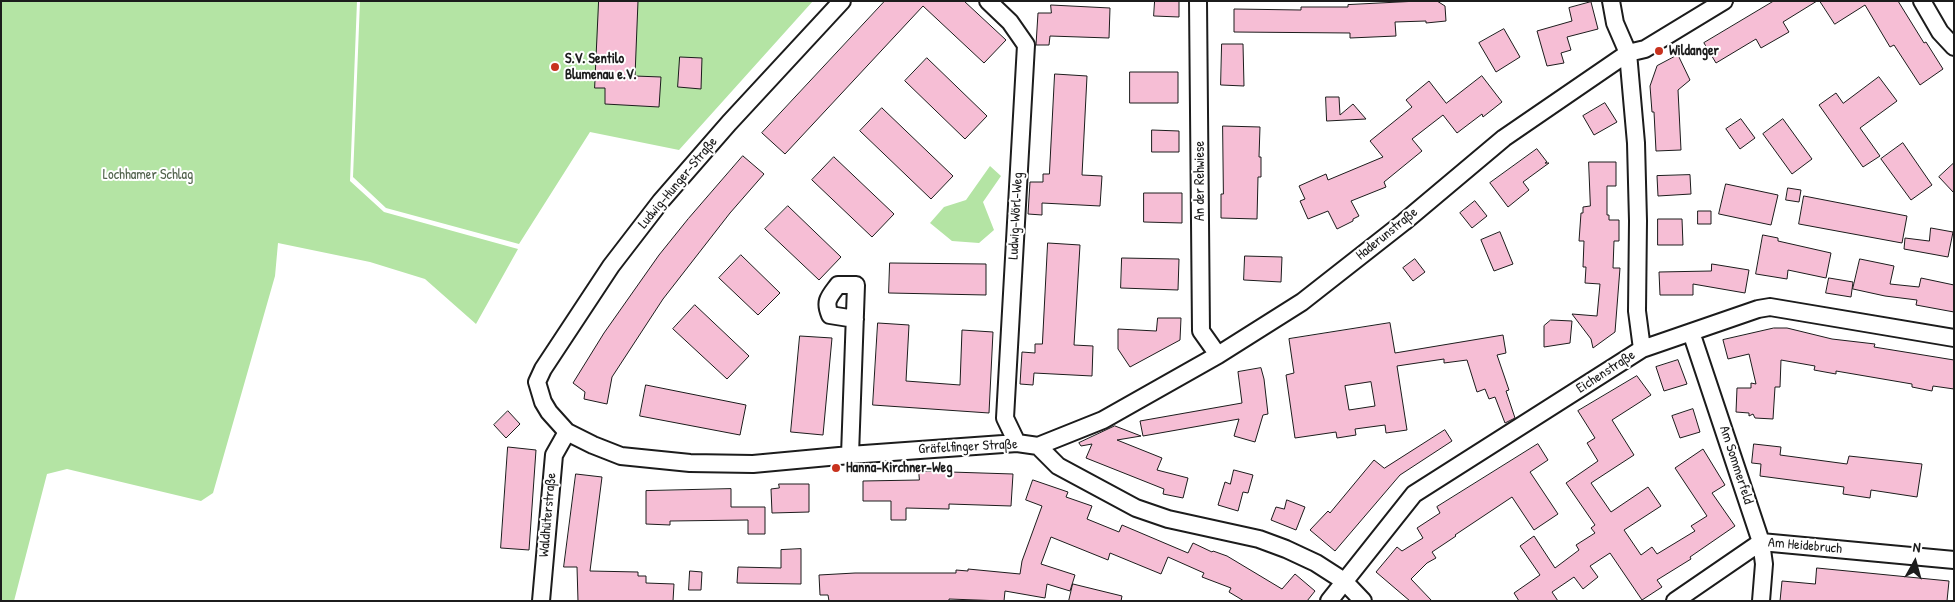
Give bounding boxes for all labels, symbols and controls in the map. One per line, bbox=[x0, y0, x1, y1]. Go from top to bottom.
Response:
place label: Wildanger bbox=[1669, 43, 1719, 59]
marker: Wildanger bbox=[1653, 45, 1665, 57]
place label: S.V. Sentilo Blumenau e.V. bbox=[565, 51, 637, 84]
marker: S.V. Sentilo Blumenau e.V. bbox=[549, 61, 561, 73]
street label: Ludwig-Hunger-Straße bbox=[635, 134, 721, 232]
street label: An der Rehwiese bbox=[1192, 141, 1208, 221]
park label: Lochhamer Schlag bbox=[103, 167, 193, 183]
street label: Ludwig-Wörl-Weg bbox=[1005, 172, 1027, 260]
street label: Haderunstraße bbox=[1353, 204, 1421, 264]
street label: Eichenstraße bbox=[1573, 347, 1639, 397]
street label: Am Sommerfeld bbox=[1715, 424, 1757, 506]
street label: Gräfelfinger Straße bbox=[918, 436, 1018, 458]
place label: Hanna-Kirchner-Weg bbox=[846, 460, 952, 476]
marker: Hanna-Kirchner-Weg bbox=[830, 462, 842, 474]
street label: Waldhüterstraße bbox=[536, 472, 560, 558]
street label: Am Heidebruch bbox=[1767, 534, 1843, 558]
north arrow bbox=[1890, 537, 1940, 587]
text: N bbox=[1912, 537, 1922, 556]

